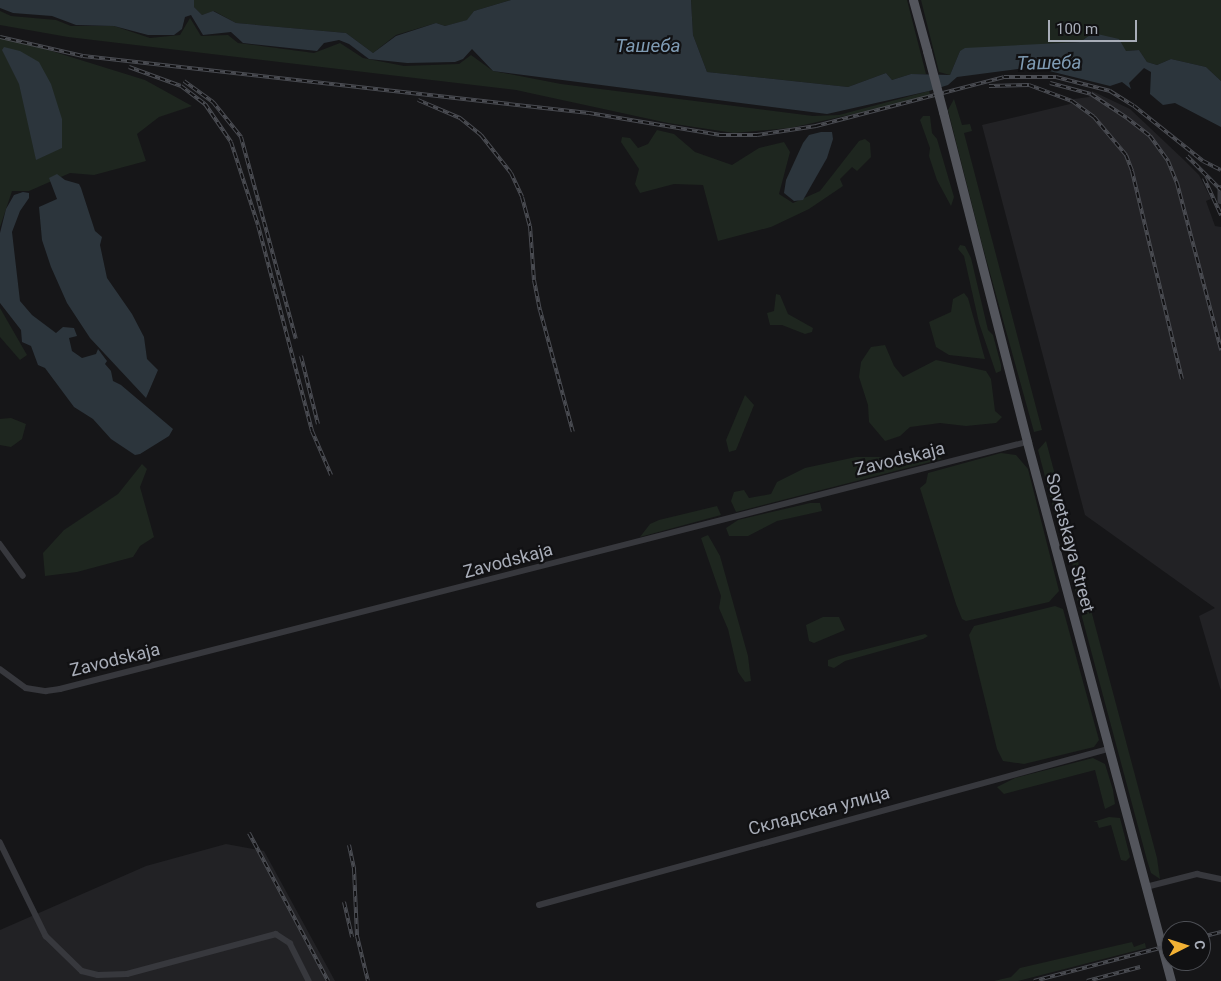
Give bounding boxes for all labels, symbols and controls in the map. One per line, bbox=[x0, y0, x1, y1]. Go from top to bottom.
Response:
scale bar bbox=[1051, 10, 1140, 42]
text: 100 m bbox=[1056, 20, 1098, 38]
water label: Ташеба bbox=[616, 35, 680, 57]
water label: Ташеба bbox=[1016, 51, 1082, 75]
street label: Zavodskaja bbox=[853, 437, 947, 481]
street label: Sovetskaya Street bbox=[1041, 471, 1099, 615]
street label: Zavodskaja bbox=[461, 539, 555, 583]
street label: Zavodskaja bbox=[68, 638, 162, 682]
street label: Складская улица bbox=[746, 782, 892, 840]
north arrow bbox=[1161, 921, 1211, 971]
text: С bbox=[1192, 940, 1208, 950]

